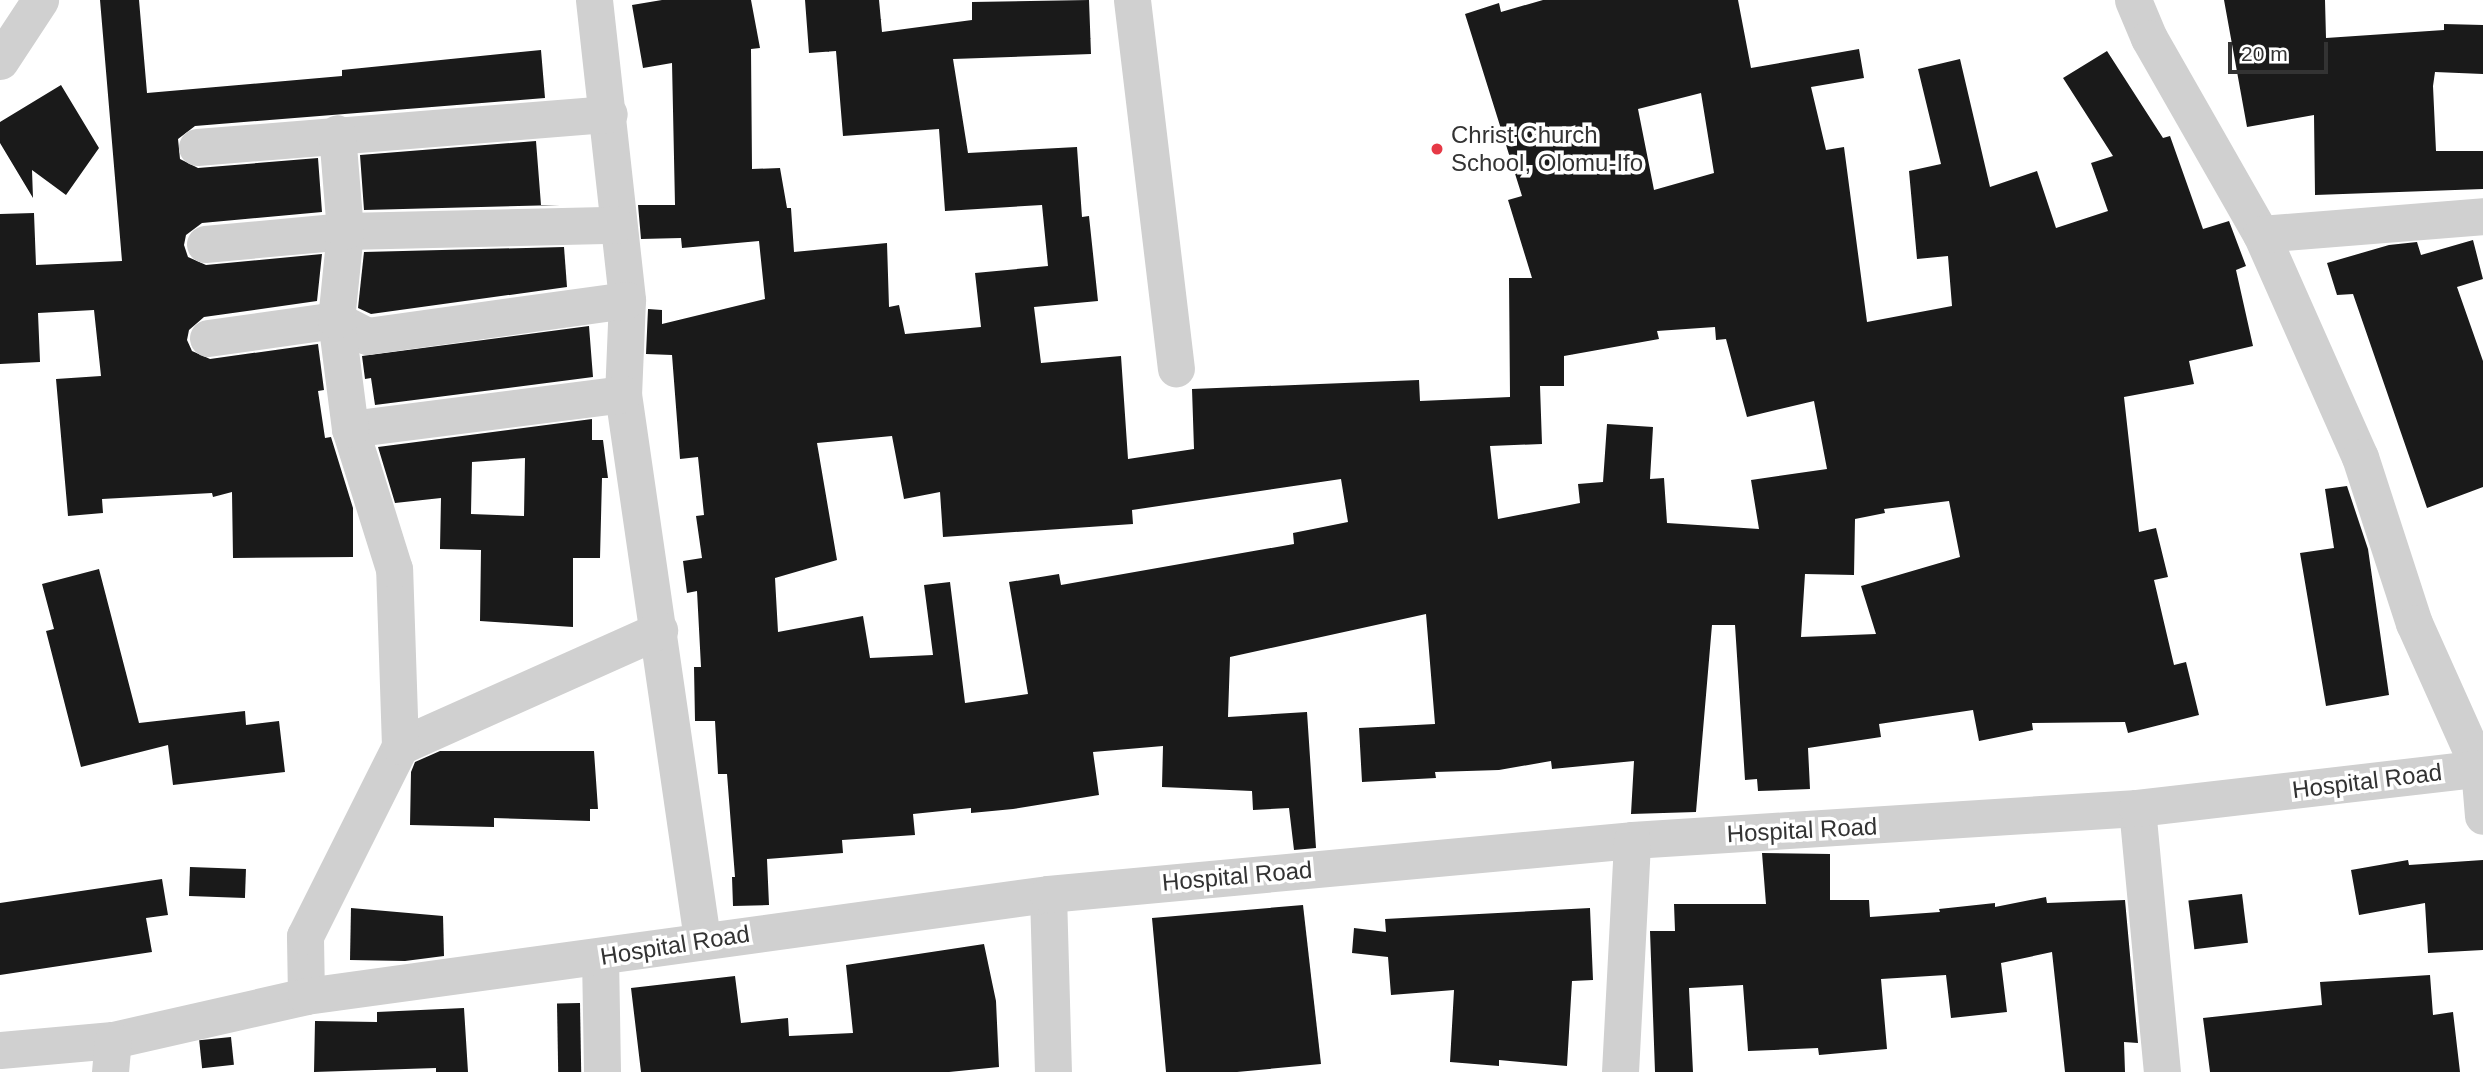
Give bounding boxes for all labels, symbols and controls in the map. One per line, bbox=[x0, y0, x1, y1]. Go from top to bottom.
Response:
scale bar bbox=[2231, 28, 2331, 72]
text: 20 m bbox=[2241, 42, 2288, 65]
place label: Christ Church School, Olomu-Ifo bbox=[1451, 121, 1643, 177]
marker: Christ Church School, Olomu-Ifo bbox=[1429, 141, 1445, 157]
street label: Hospital Road bbox=[2290, 758, 2444, 804]
street label: Hospital Road bbox=[1726, 812, 1878, 848]
street label: Hospital Road bbox=[1161, 855, 1313, 897]
street label: Hospital Road bbox=[598, 919, 752, 971]

